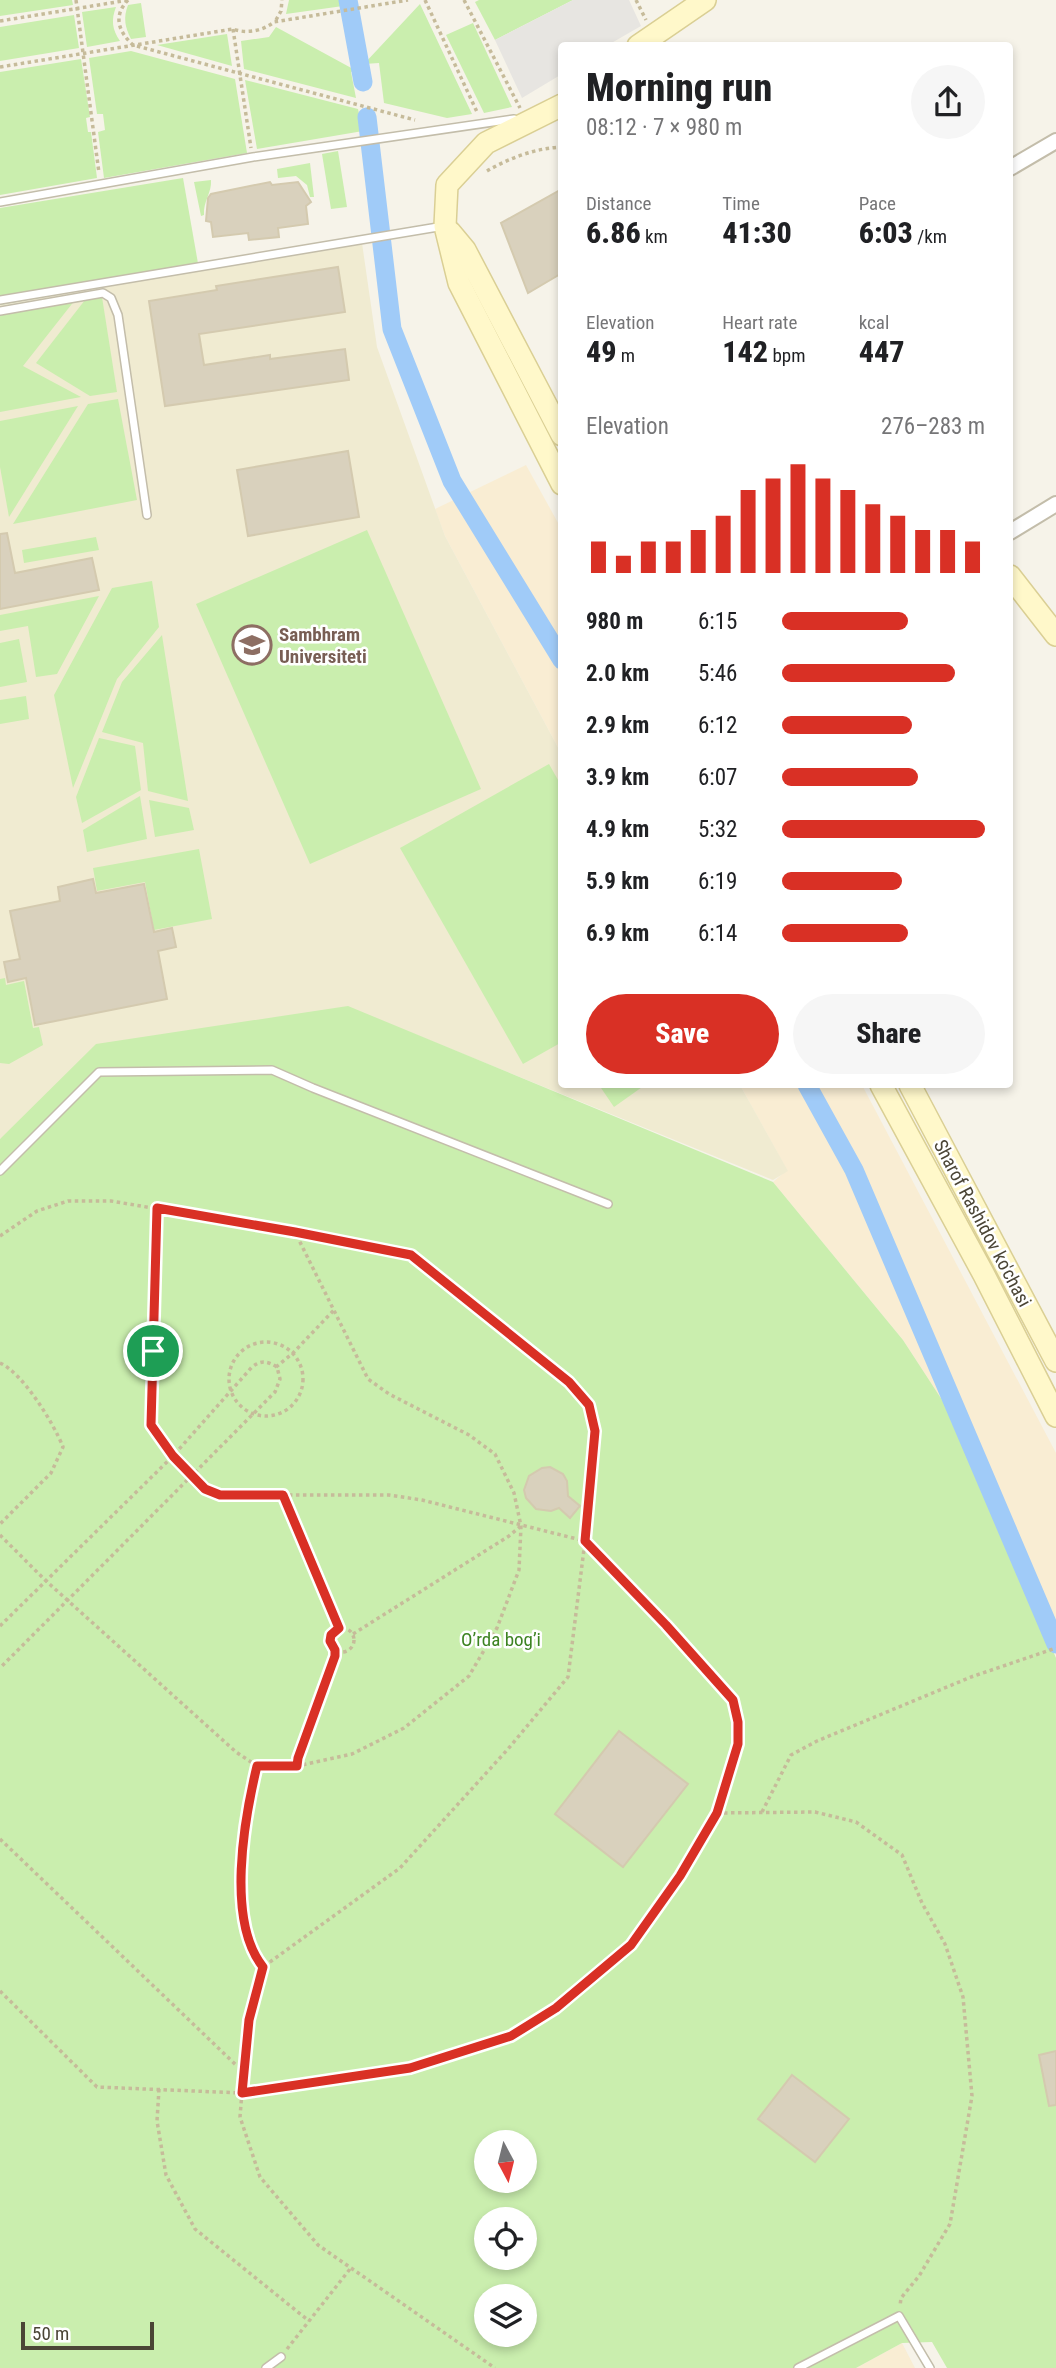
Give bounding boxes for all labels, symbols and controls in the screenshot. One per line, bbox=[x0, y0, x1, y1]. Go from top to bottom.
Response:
button: share bbox=[911, 65, 985, 139]
text: Morning run bbox=[586, 66, 772, 110]
text: 08:12 · 7 × 980 m bbox=[586, 114, 742, 141]
text: Distance bbox=[586, 192, 651, 215]
text: Time bbox=[722, 192, 760, 215]
text: Pace bbox=[859, 192, 896, 215]
text: 6.86 bbox=[586, 215, 641, 250]
text: 41:30 bbox=[722, 215, 792, 250]
text: 6:03 bbox=[859, 215, 913, 250]
text: km bbox=[641, 225, 668, 248]
text: /km bbox=[913, 225, 947, 248]
text: Elevation bbox=[586, 311, 654, 334]
text: Heart rate bbox=[722, 311, 797, 334]
text: kcal bbox=[859, 311, 889, 334]
text: 49 bbox=[586, 334, 617, 369]
text: 142 bbox=[722, 334, 768, 369]
text: 447 bbox=[859, 334, 904, 369]
text: m bbox=[617, 344, 635, 367]
text: bpm bbox=[768, 344, 805, 367]
text: Elevation bbox=[586, 413, 669, 440]
text: 276–283 m bbox=[881, 413, 985, 440]
text: 980 m bbox=[586, 608, 643, 635]
text: 6:15 bbox=[698, 608, 737, 635]
place label: Sambhram Universiteti bbox=[279, 623, 367, 668]
school or university icon: Sambhram Universiteti bbox=[231, 624, 273, 666]
text: 2.0 km bbox=[586, 660, 649, 687]
text: 5:46 bbox=[698, 660, 737, 687]
text: 2.9 km bbox=[586, 712, 649, 739]
text: 6:12 bbox=[698, 712, 737, 739]
text: 3.9 km bbox=[586, 764, 649, 791]
text: 6:07 bbox=[698, 764, 737, 791]
text: 4.9 km bbox=[586, 816, 649, 843]
text: 5:32 bbox=[698, 816, 737, 843]
text: 5.9 km bbox=[586, 868, 649, 895]
text: 6:19 bbox=[698, 868, 737, 895]
text: 6.9 km bbox=[586, 920, 649, 947]
text: 6:14 bbox=[698, 920, 737, 947]
button: Save bbox=[586, 994, 779, 1074]
button: Share bbox=[793, 994, 985, 1074]
street label: Sharof Rashidov ko'chasi bbox=[929, 1136, 1036, 1311]
pin bbox=[123, 1321, 183, 1381]
icon: arrive bbox=[134, 1332, 172, 1370]
park label: O’rda bog’i bbox=[461, 1628, 541, 1651]
north arrow bbox=[474, 2130, 537, 2193]
map controls bbox=[474, 2130, 537, 2347]
button: locate bbox=[474, 2207, 537, 2270]
button: layers bbox=[474, 2284, 537, 2347]
scale bar bbox=[21, 2319, 154, 2351]
text: 50 m bbox=[32, 2322, 69, 2345]

